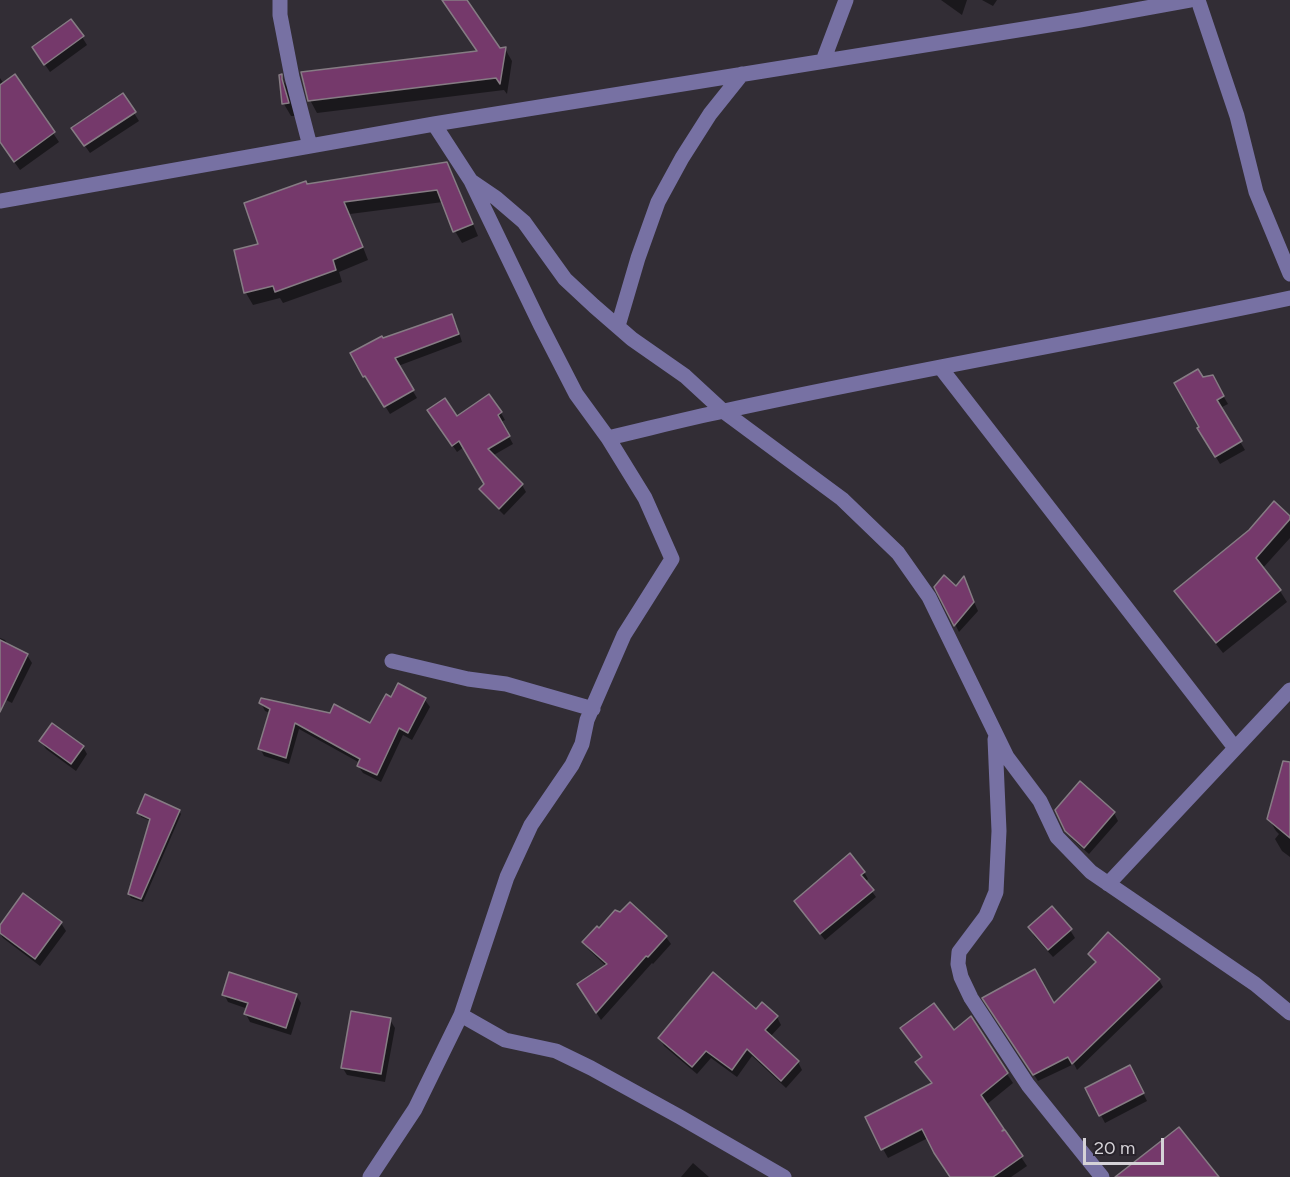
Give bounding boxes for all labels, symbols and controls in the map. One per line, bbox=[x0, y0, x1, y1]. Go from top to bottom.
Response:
scale bar bbox=[1086, 1126, 1167, 1164]
text: 20 m bbox=[1094, 1137, 1135, 1159]

